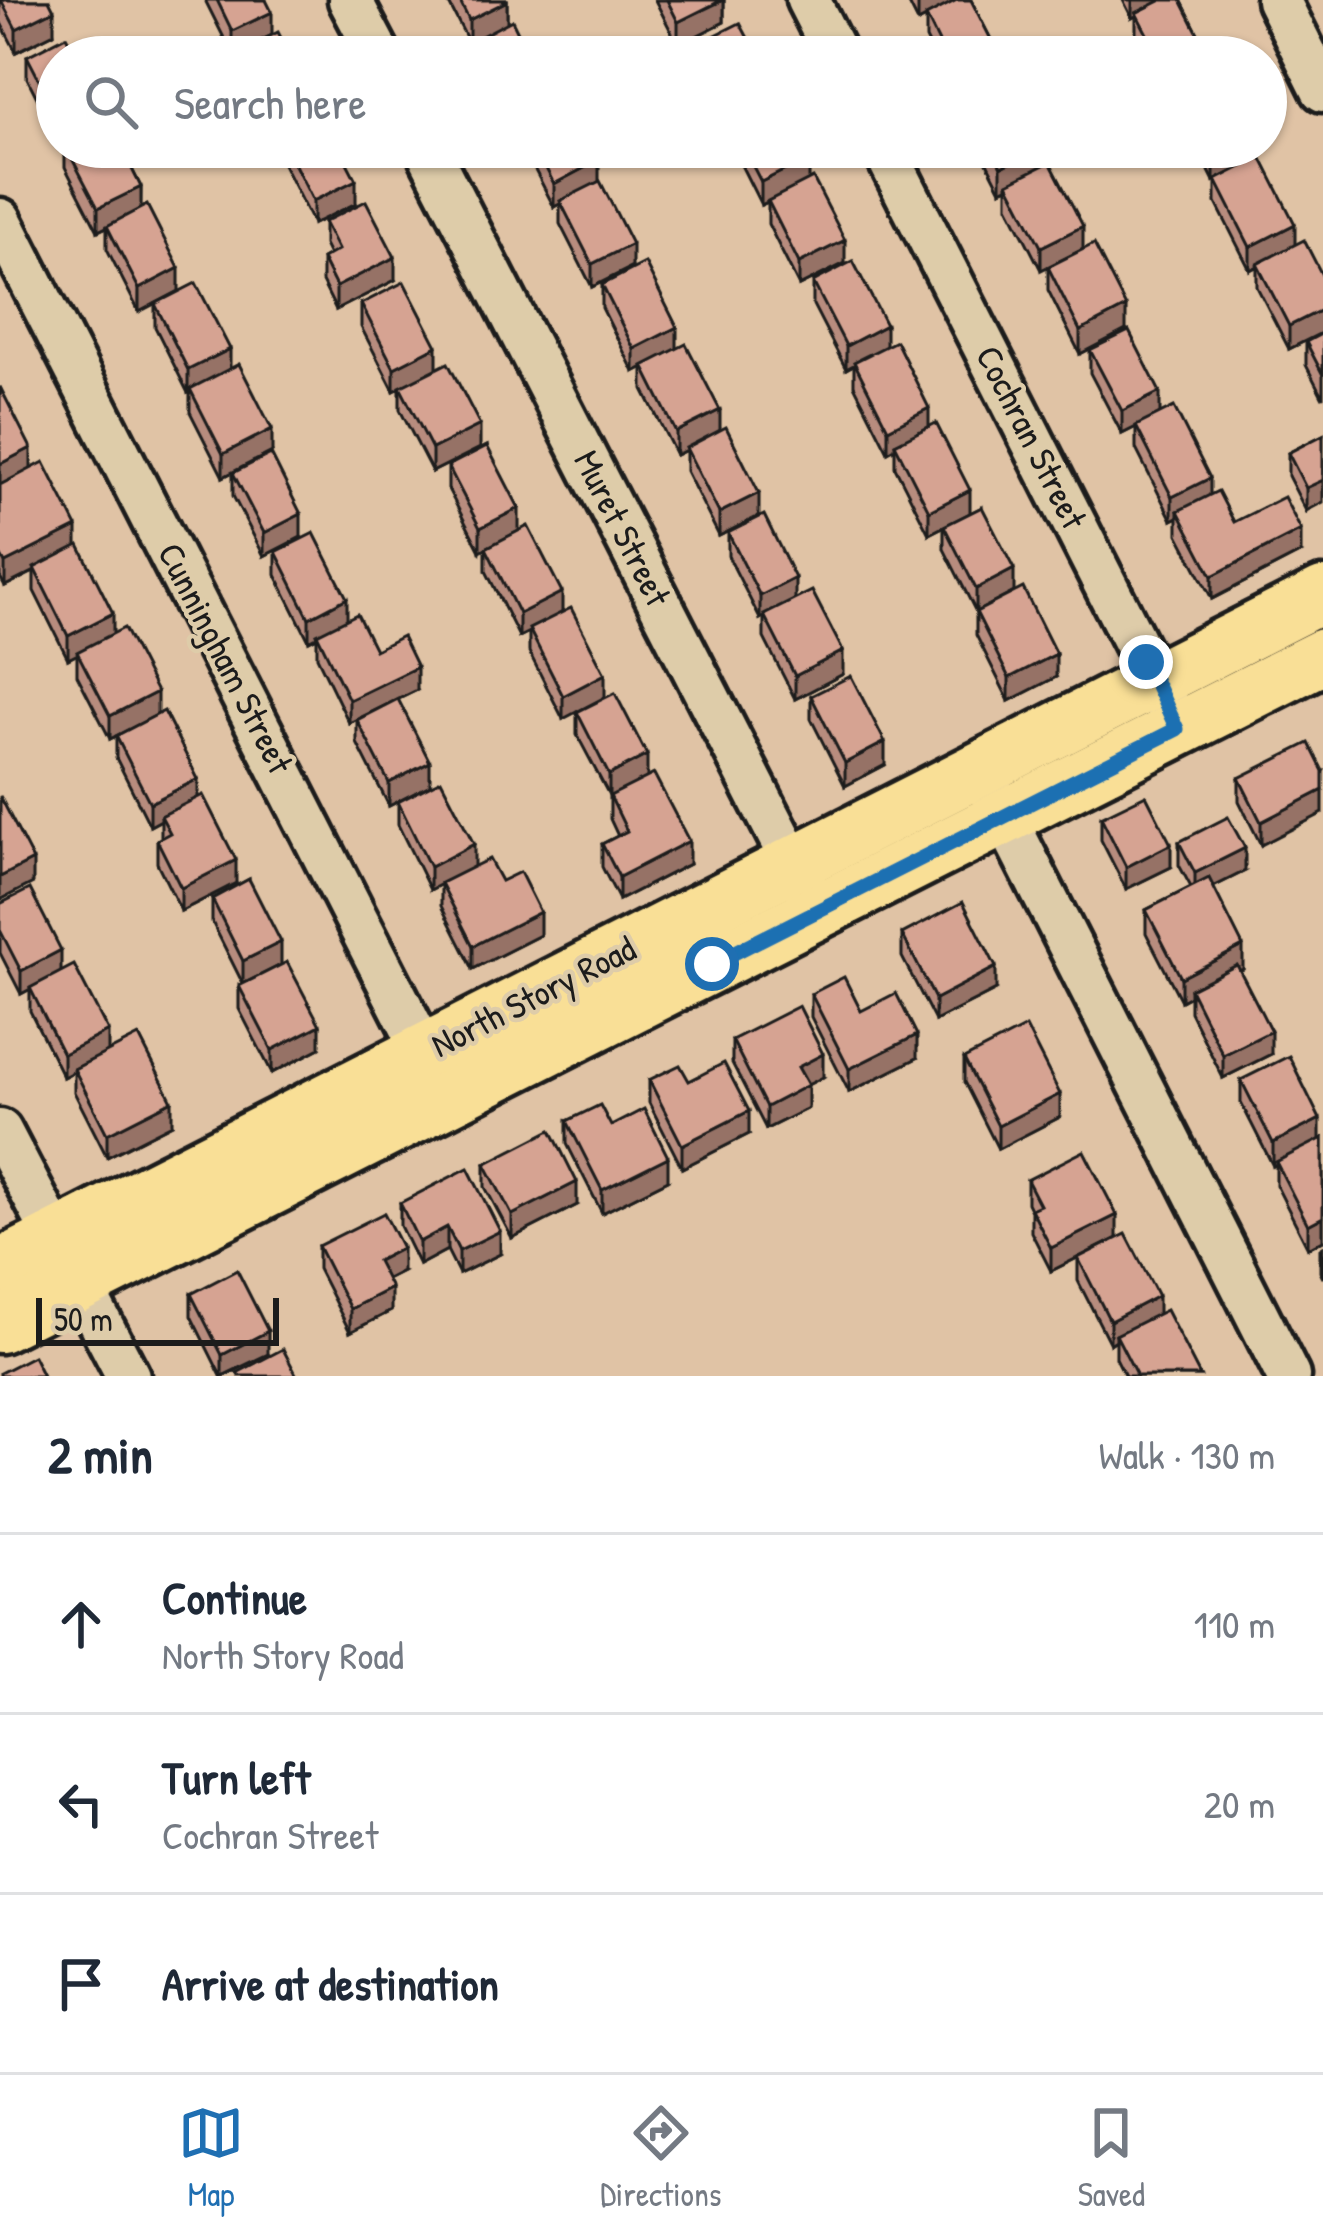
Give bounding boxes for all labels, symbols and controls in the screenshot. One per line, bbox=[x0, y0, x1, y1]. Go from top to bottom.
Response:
search box bbox=[36, 36, 1287, 168]
icon: search bbox=[78, 69, 144, 135]
text: Search here bbox=[174, 72, 366, 133]
street label: Cochran Street bbox=[965, 337, 1100, 537]
street label: Muret Street bbox=[563, 442, 684, 615]
street label: Cunningham Street bbox=[147, 534, 306, 782]
route end bbox=[1119, 635, 1173, 689]
street label: North Story Road bbox=[422, 923, 643, 1068]
route start bbox=[685, 937, 739, 991]
scale bar bbox=[36, 1292, 279, 1345]
text: 50 m bbox=[54, 1297, 113, 1341]
text: 2 min bbox=[48, 1420, 153, 1489]
text: Walk · 130 m bbox=[1099, 1428, 1275, 1481]
text: Continue bbox=[162, 1567, 307, 1628]
icon: ahead bbox=[48, 1591, 114, 1657]
text: 110 m bbox=[1194, 1597, 1275, 1650]
text: North Story Road bbox=[162, 1628, 404, 1681]
text: Turn left bbox=[162, 1747, 311, 1808]
icon: left bbox=[48, 1771, 114, 1837]
text: 20 m bbox=[1204, 1777, 1275, 1830]
text: Cochran Street bbox=[162, 1808, 378, 1861]
icon: arrive bbox=[48, 1951, 114, 2017]
text: Arrive at destination bbox=[162, 1953, 499, 2014]
tab: Map bbox=[178, 2100, 244, 2216]
tab: Directions bbox=[600, 2100, 722, 2216]
tab: Saved bbox=[1078, 2100, 1145, 2216]

